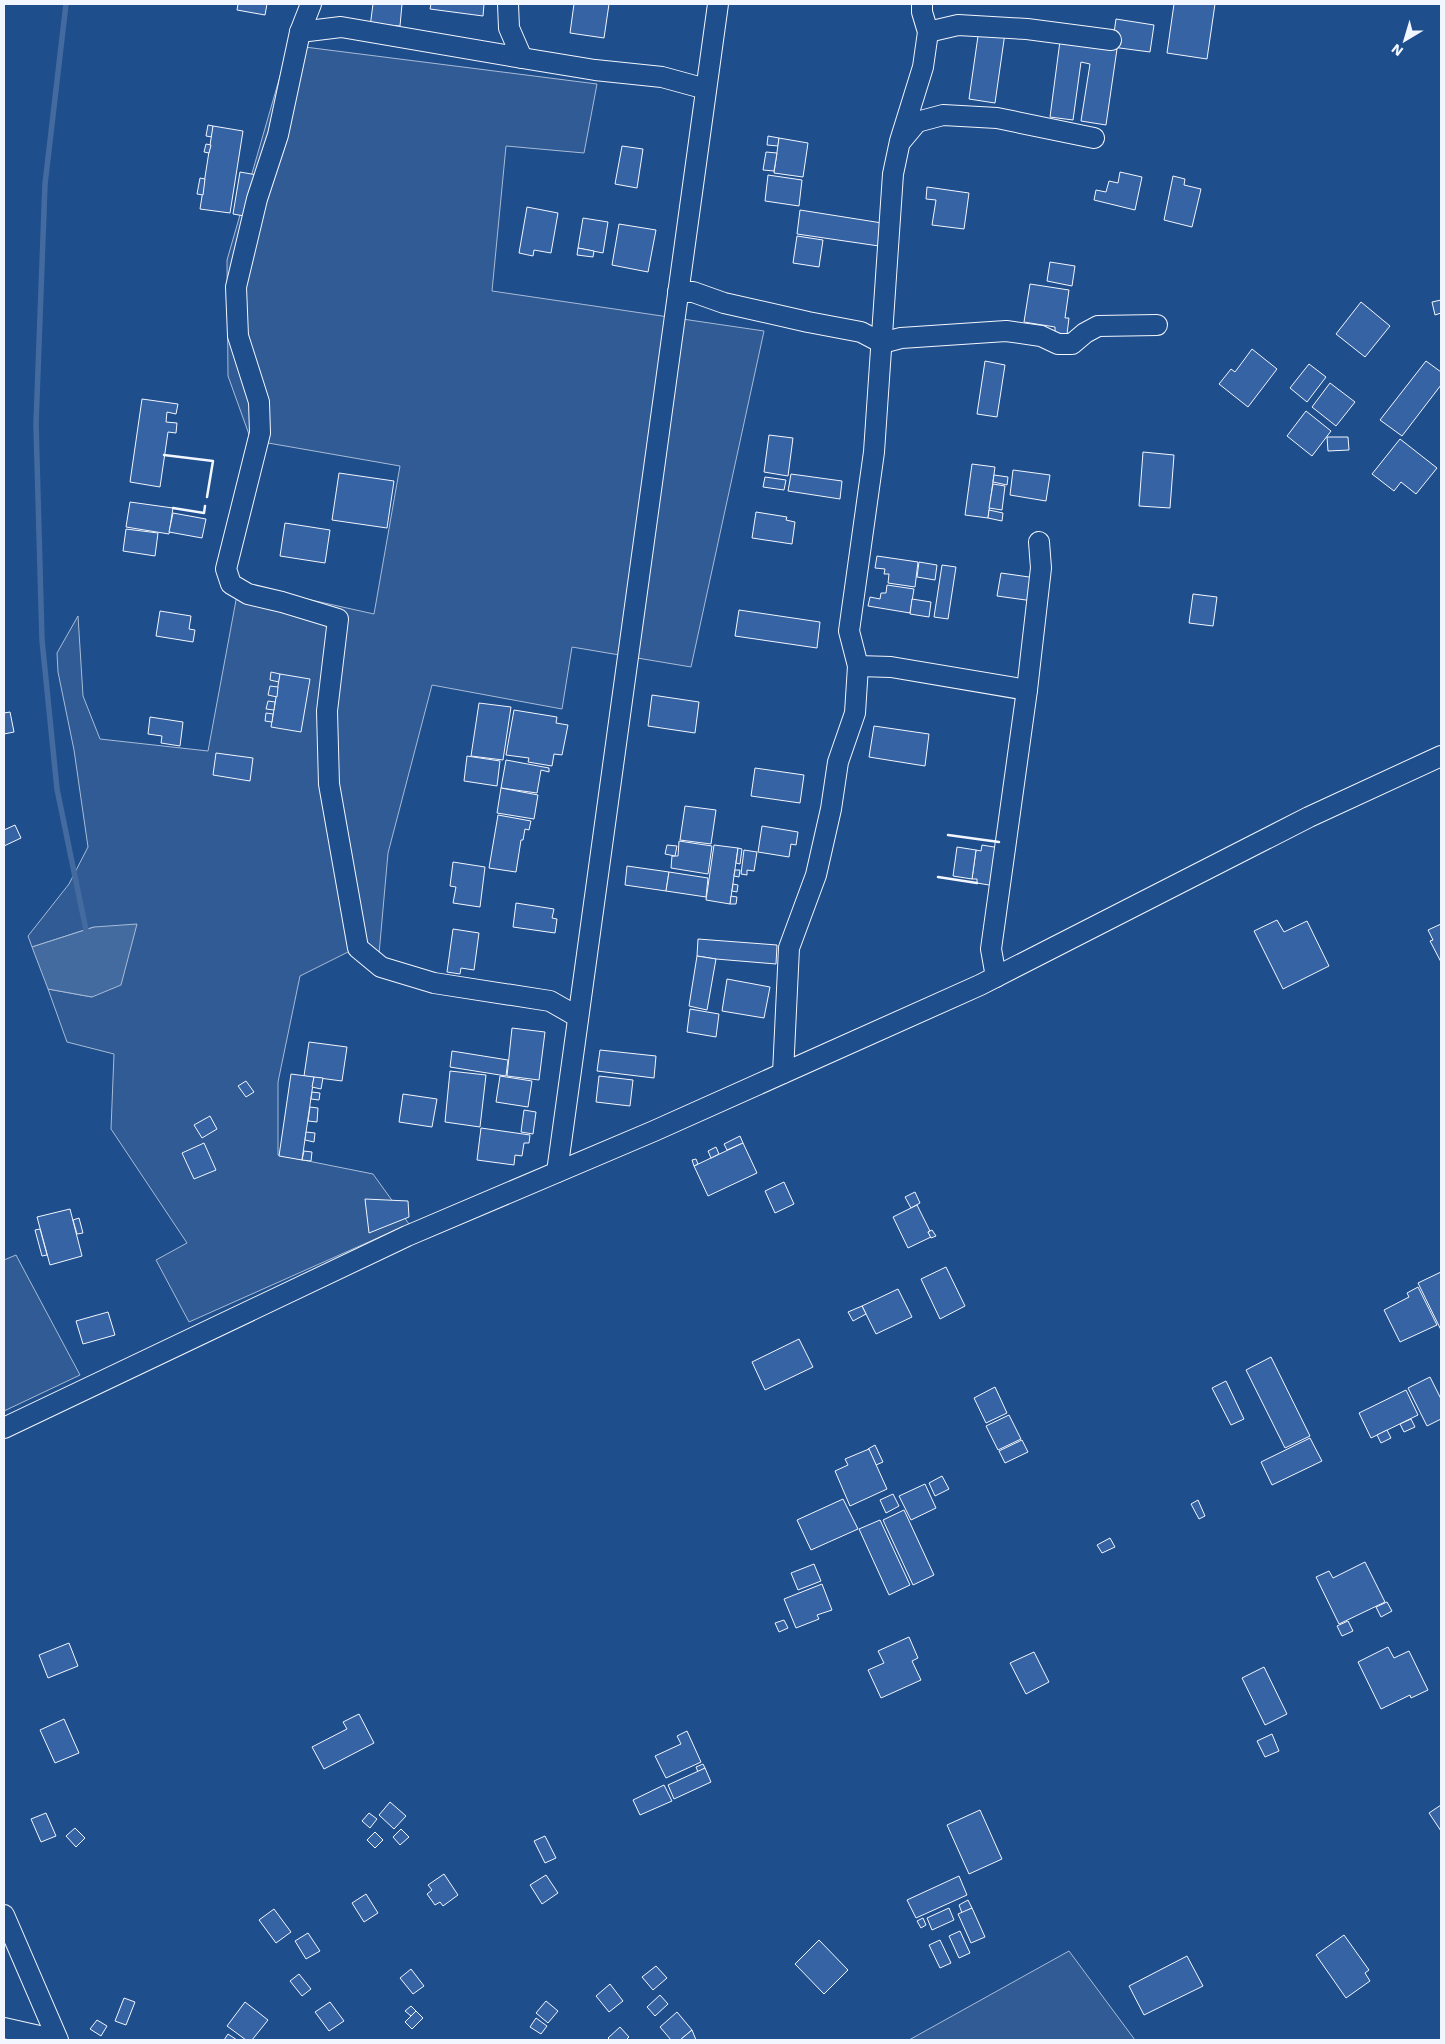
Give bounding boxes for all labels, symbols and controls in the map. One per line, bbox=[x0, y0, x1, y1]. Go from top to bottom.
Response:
north arrow bbox=[1380, 15, 1430, 65]
text: N bbox=[1388, 41, 1406, 60]

